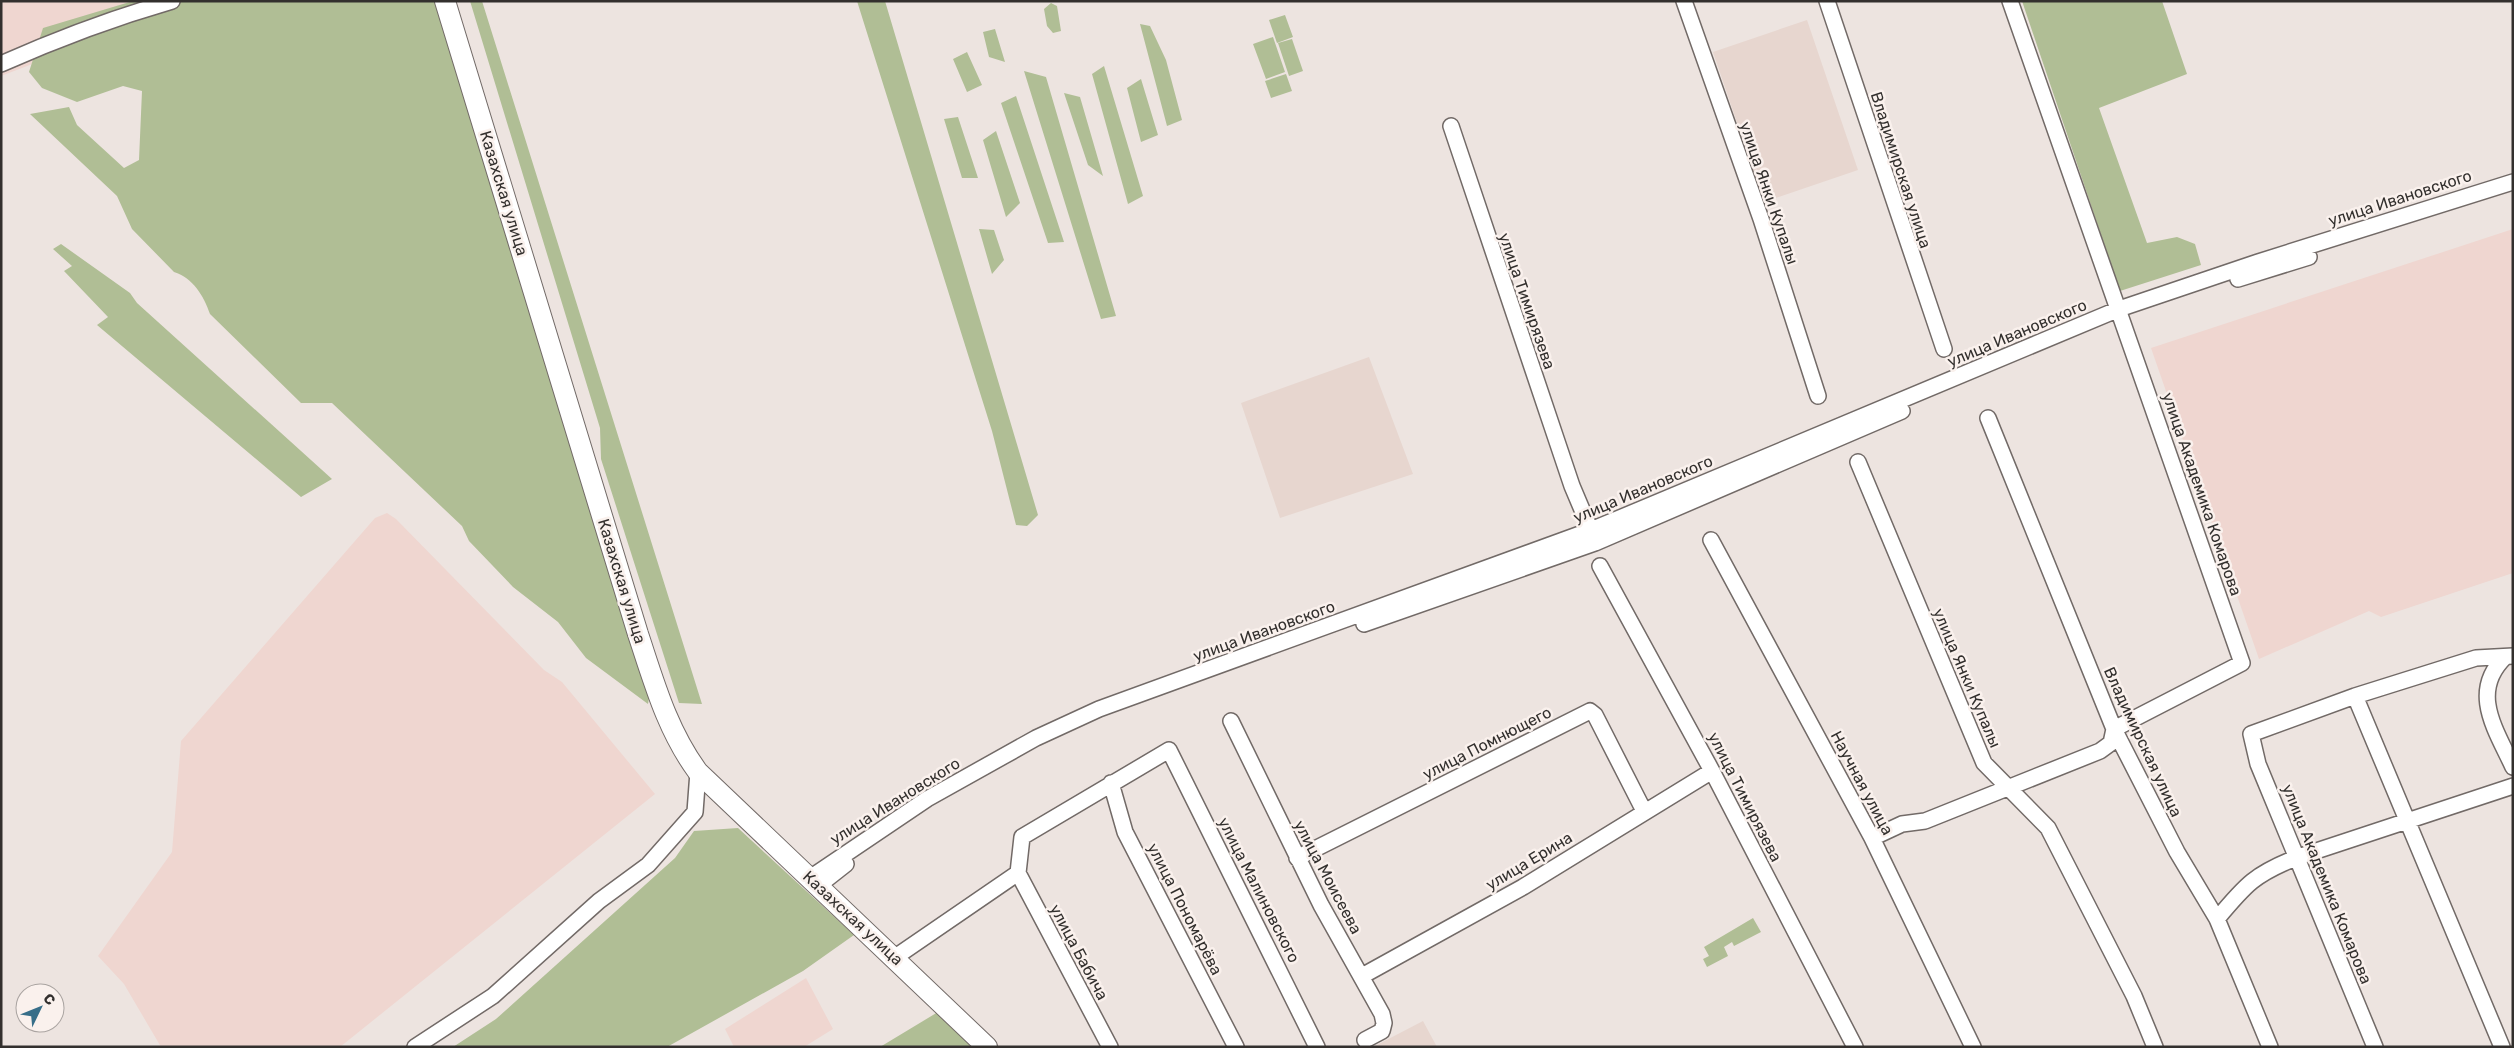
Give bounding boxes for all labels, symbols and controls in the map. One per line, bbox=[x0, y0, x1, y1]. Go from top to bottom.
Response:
street label: Владимирская улица bbox=[1867, 89, 1935, 251]
street label: улица Янки Купалы bbox=[1736, 119, 1802, 267]
street label: Казахская улица bbox=[476, 128, 532, 258]
street label: улица Ивановского bbox=[2326, 166, 2474, 230]
street label: улица Тимирязева bbox=[1495, 230, 1559, 372]
street label: улица Ивановского bbox=[1944, 295, 2090, 371]
street label: улица Академика Комарова bbox=[2158, 390, 2246, 598]
street label: улица Ивановского bbox=[1570, 451, 1716, 527]
street label: Казахская улица bbox=[594, 516, 650, 646]
street label: улица Ивановского bbox=[1190, 596, 1338, 666]
street label: улица Янки Купалы bbox=[1929, 605, 2005, 751]
street label: Владимирская улица bbox=[2100, 664, 2186, 820]
street label: улица Помнющего bbox=[1420, 702, 1554, 784]
street label: Научная улица bbox=[1827, 728, 1897, 838]
street label: улица Тимирязева bbox=[1704, 729, 1786, 865]
street label: улица Ивановского bbox=[827, 753, 963, 849]
street label: улица Академика Комарова bbox=[2278, 781, 2376, 987]
street label: улица Малиновского bbox=[1214, 814, 1304, 966]
street label: улица Моисеева bbox=[1290, 817, 1366, 937]
street label: улица Ерина bbox=[1482, 828, 1576, 894]
street label: улица Пономарёва bbox=[1144, 840, 1226, 978]
street label: Казахская улица bbox=[799, 867, 907, 969]
street label: улица Бабича bbox=[1046, 901, 1112, 1003]
north arrow bbox=[15, 983, 65, 1033]
text: С bbox=[40, 990, 59, 1009]

